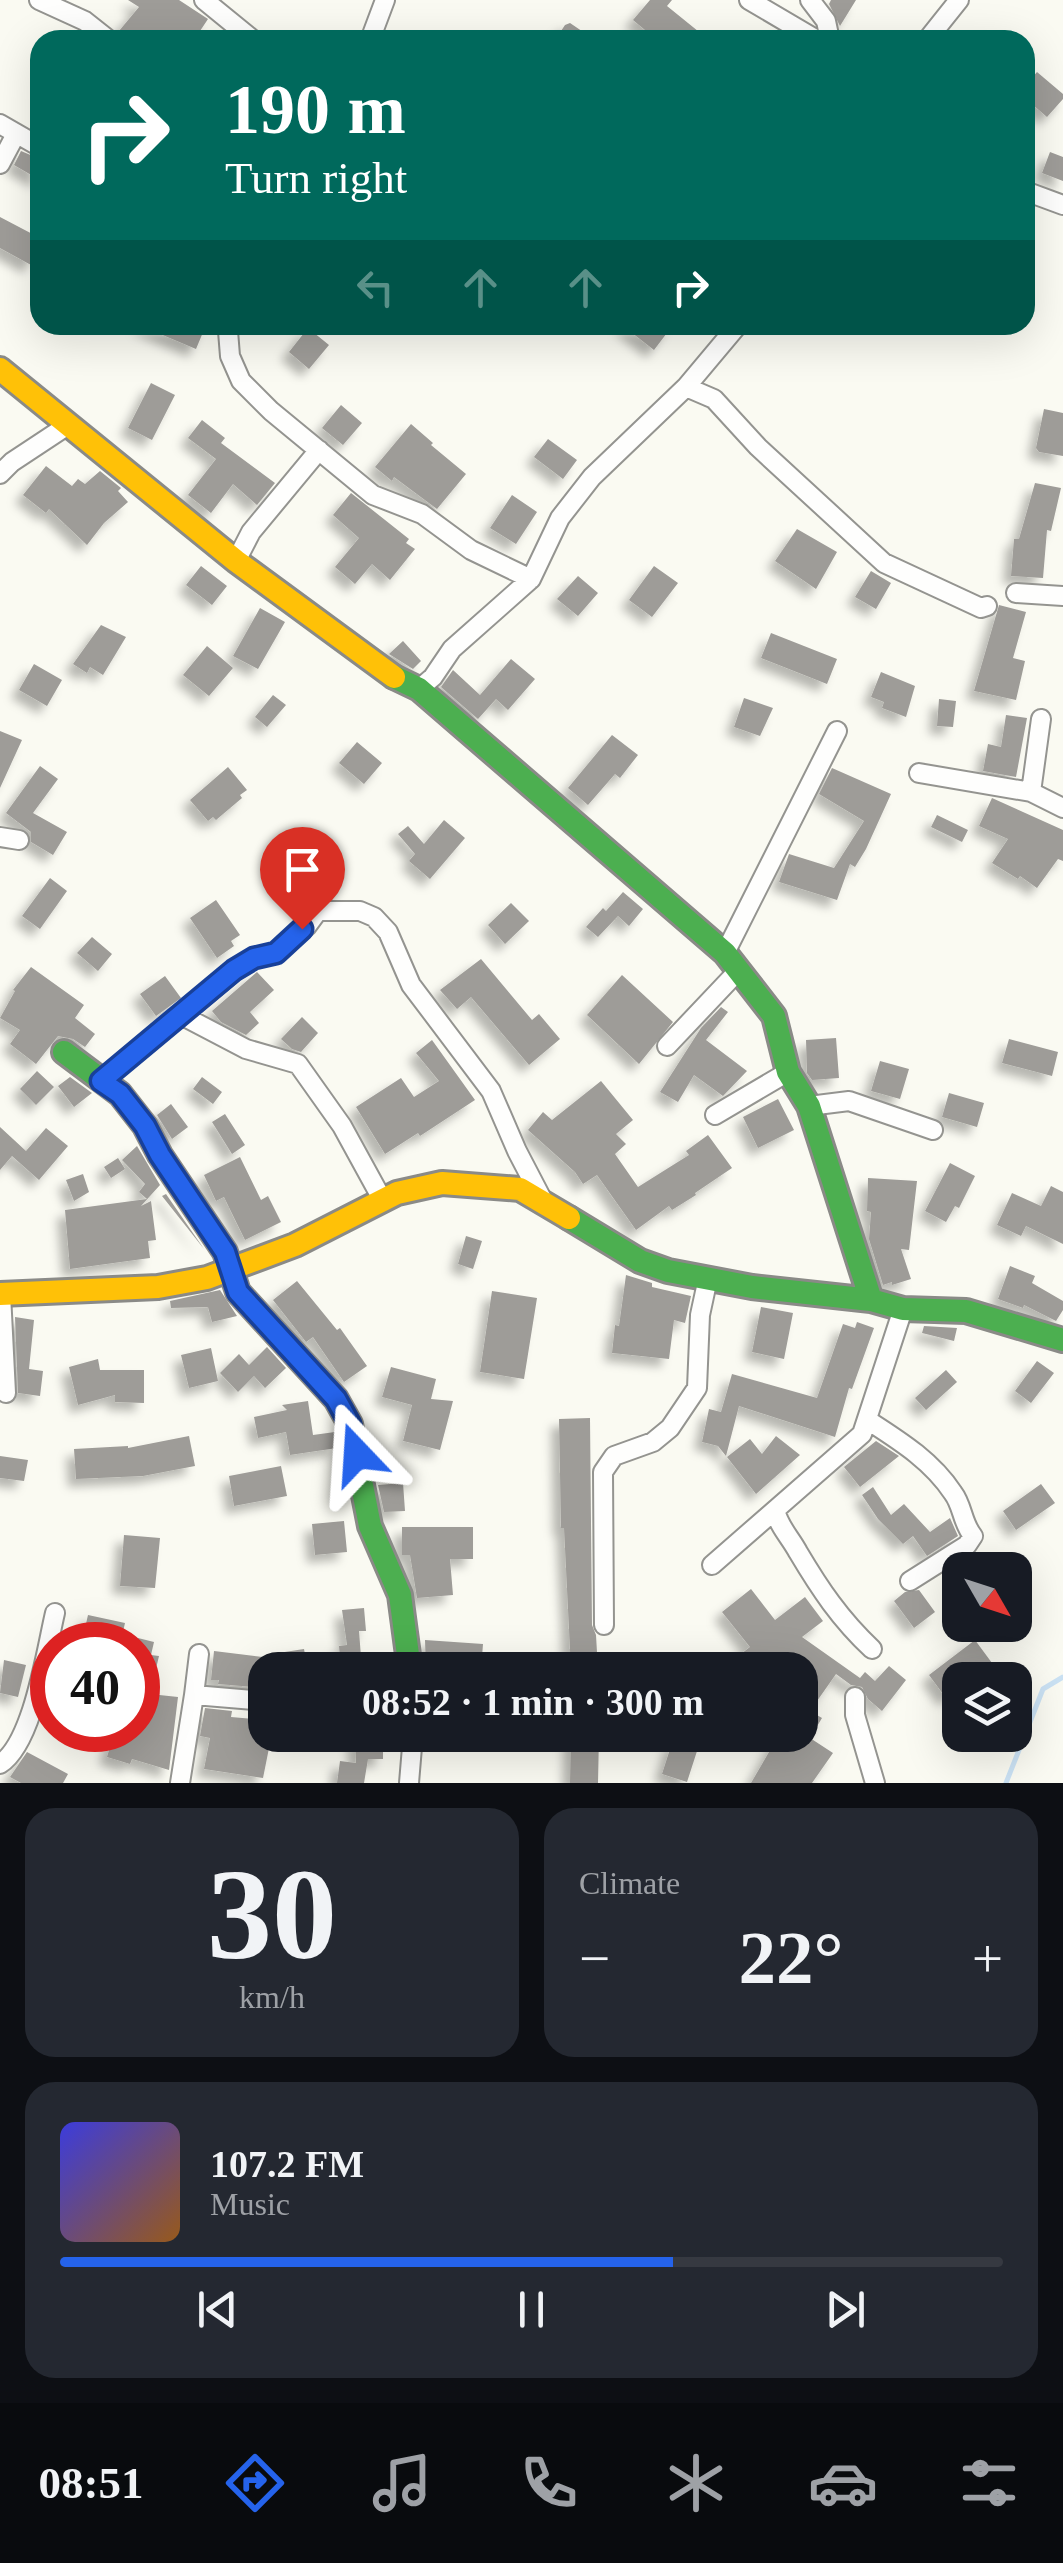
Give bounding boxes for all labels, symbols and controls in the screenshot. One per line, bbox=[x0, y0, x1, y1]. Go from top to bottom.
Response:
icon: right bbox=[60, 70, 190, 200]
text: 190 m bbox=[225, 71, 406, 148]
text: Turn right bbox=[225, 153, 407, 203]
icon: left bbox=[348, 260, 403, 315]
icon: ahead bbox=[453, 260, 508, 315]
icon: ahead bbox=[558, 260, 613, 315]
icon: right bbox=[663, 260, 718, 315]
pin bbox=[260, 827, 345, 930]
icon: arrive bbox=[275, 842, 330, 897]
position arrow bbox=[305, 1402, 409, 1506]
north arrow bbox=[942, 1552, 1032, 1642]
map controls bbox=[942, 1552, 1032, 1752]
speed limit sign: 40 bbox=[30, 1622, 160, 1752]
button: layers bbox=[942, 1662, 1032, 1752]
text: 08:52 · 1 min · 300 m bbox=[362, 1681, 704, 1723]
text: 30 bbox=[207, 1842, 337, 1986]
text: Climate bbox=[579, 1865, 680, 1901]
text: 22° bbox=[739, 1916, 844, 1999]
text: − bbox=[579, 1928, 610, 1989]
text: + bbox=[972, 1928, 1003, 1989]
text: km/h bbox=[239, 1979, 305, 2015]
text: 107.2 FM bbox=[210, 2143, 364, 2185]
text: Music bbox=[210, 2186, 290, 2222]
icon: previous bbox=[190, 2282, 245, 2337]
icon: pause bbox=[504, 2282, 559, 2337]
icon: next bbox=[818, 2282, 873, 2337]
icon: directions bbox=[220, 2448, 290, 2518]
icon: music bbox=[367, 2448, 437, 2518]
icon: phone bbox=[514, 2448, 584, 2518]
icon: climate bbox=[661, 2448, 731, 2518]
icon: car bbox=[808, 2448, 878, 2518]
icon: filters bbox=[954, 2448, 1024, 2518]
text: 08:51 bbox=[38, 2458, 143, 2508]

